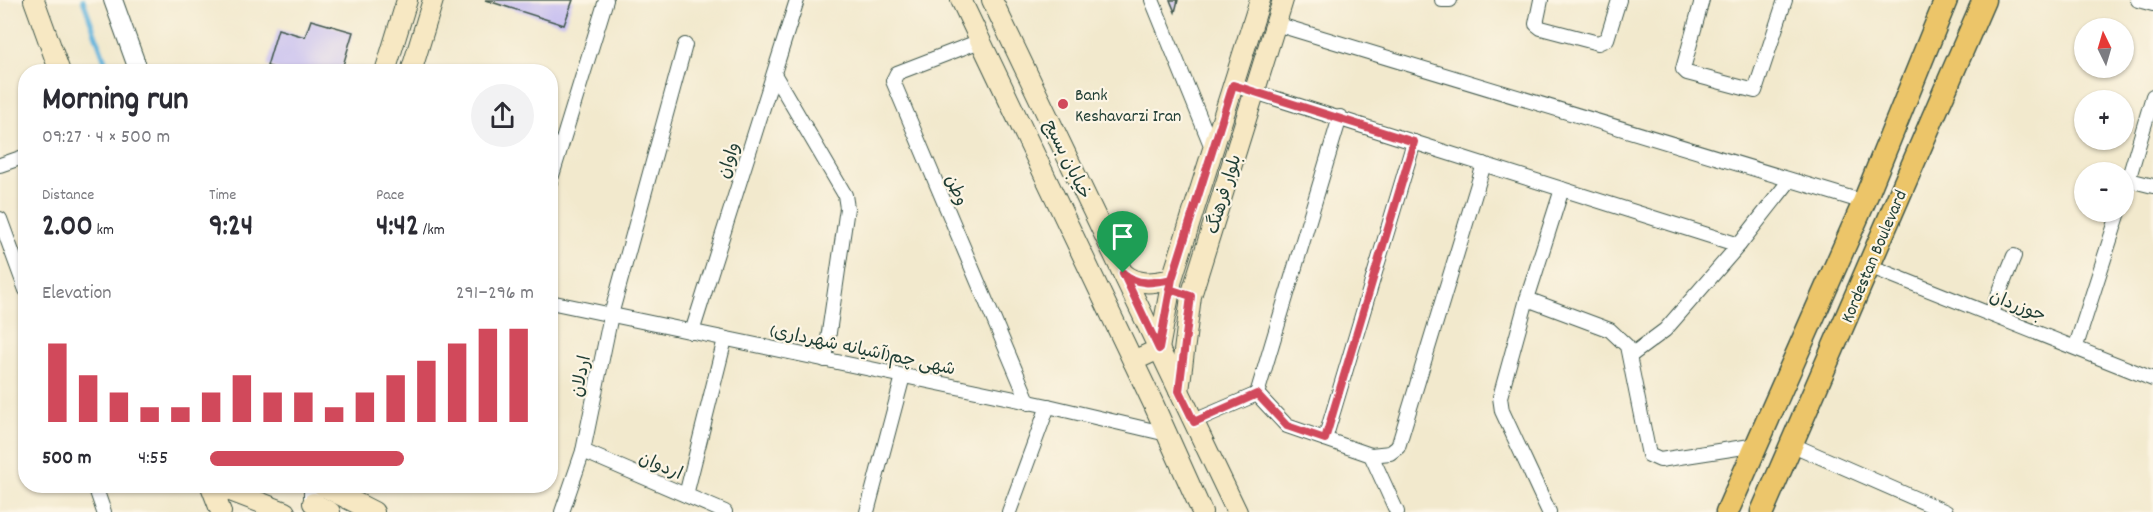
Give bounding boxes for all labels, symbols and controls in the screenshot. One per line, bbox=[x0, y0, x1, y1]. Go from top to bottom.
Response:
north arrow bbox=[2074, 18, 2134, 78]
map controls bbox=[2074, 18, 2134, 222]
text: Morning run bbox=[42, 78, 189, 125]
button: share bbox=[471, 84, 534, 147]
place label: Bank Keshavarzi Iran bbox=[1075, 84, 1181, 130]
button: + bbox=[2074, 90, 2134, 150]
marker: Bank Keshavarzi Iran bbox=[1056, 97, 1070, 111]
street label: خیابان بسیج bbox=[1036, 116, 1096, 204]
text: 09:27 · 4 × 500 m bbox=[42, 124, 170, 152]
street label: واوان bbox=[713, 139, 748, 182]
street label: بلوار فرهنگ bbox=[1201, 152, 1249, 238]
button: − bbox=[2074, 162, 2134, 222]
street label: وطن bbox=[937, 171, 972, 210]
text: Distance bbox=[42, 184, 94, 207]
text: Time bbox=[209, 184, 236, 207]
text: Pace bbox=[376, 184, 404, 207]
street label: Kordestan Boulevard bbox=[1836, 187, 1915, 327]
text: 2.00 bbox=[42, 207, 93, 250]
text: 9:24 bbox=[209, 207, 253, 250]
text: 4:42 bbox=[376, 207, 419, 250]
pin bbox=[1097, 211, 1148, 273]
text: km bbox=[93, 219, 114, 242]
text: /km bbox=[419, 219, 445, 242]
icon: arrive bbox=[1106, 220, 1139, 253]
text: Elevation bbox=[42, 280, 112, 308]
text: 291–296 m bbox=[456, 280, 534, 308]
street label: جوزردان bbox=[1985, 285, 2049, 329]
street label: شهی چم(آشیانه شهرداری) bbox=[767, 320, 958, 383]
street label: اردلان bbox=[566, 353, 599, 400]
text: 500 m bbox=[42, 445, 91, 473]
text: 4:55 bbox=[138, 445, 168, 473]
street label: اردوان bbox=[634, 447, 686, 488]

